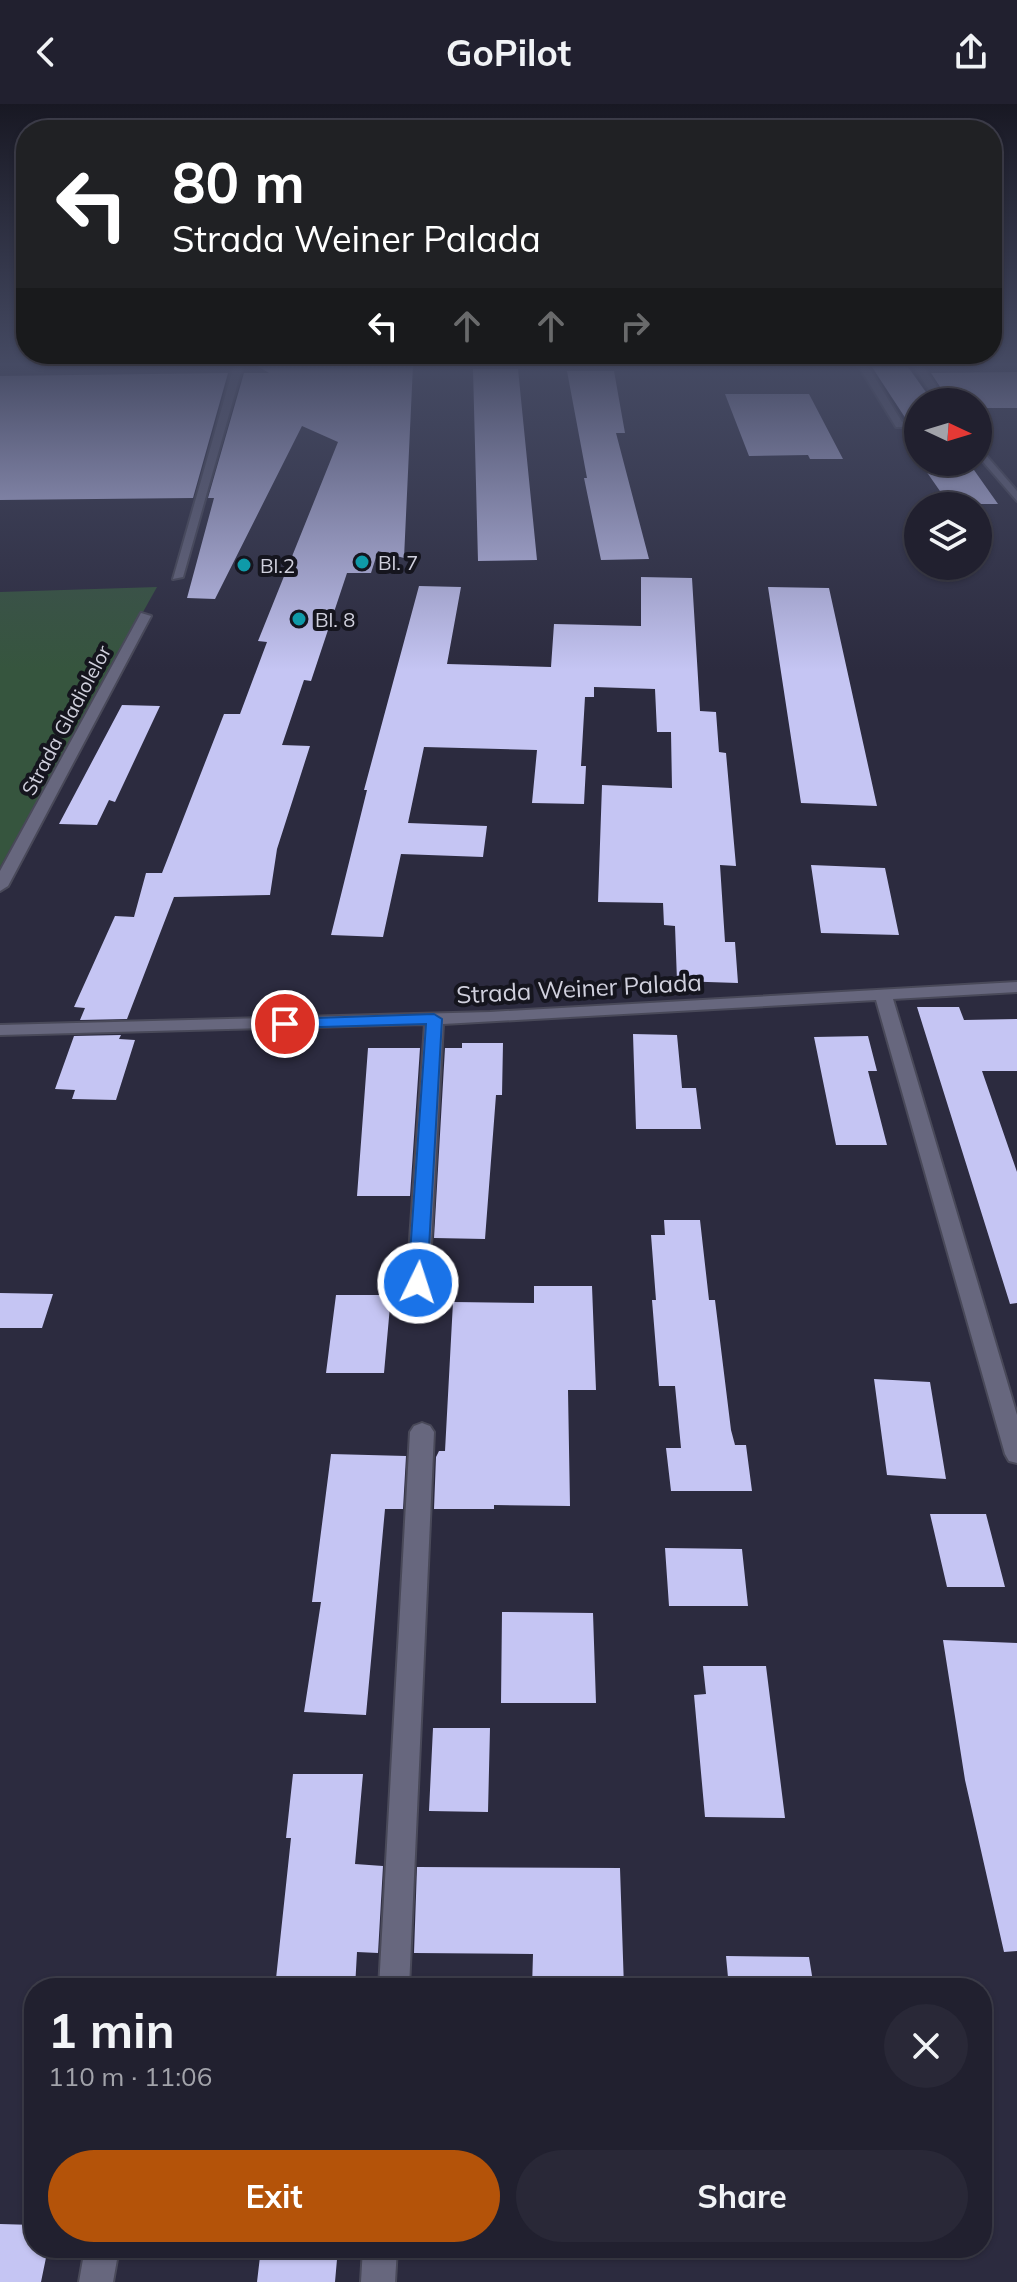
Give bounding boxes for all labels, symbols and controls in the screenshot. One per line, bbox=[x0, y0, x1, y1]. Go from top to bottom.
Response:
icon: back bbox=[24, 30, 68, 74]
text: GoPilot bbox=[446, 30, 571, 75]
icon: share bbox=[949, 30, 993, 74]
text: 80 m bbox=[172, 147, 305, 217]
icon: left bbox=[40, 152, 144, 256]
text: Strada Weiner Palada bbox=[172, 216, 541, 261]
icon: left bbox=[361, 304, 405, 348]
icon: ahead bbox=[445, 304, 489, 348]
icon: ahead bbox=[529, 304, 573, 348]
icon: right bbox=[613, 304, 657, 348]
north arrow bbox=[904, 388, 992, 476]
map controls bbox=[904, 388, 992, 580]
button: layers bbox=[904, 492, 992, 580]
place label: Bl. 7 bbox=[378, 550, 418, 575]
place label: Bl.2 bbox=[260, 553, 295, 578]
marker: Bl. 7 bbox=[353, 553, 371, 571]
marker: Bl.2 bbox=[235, 556, 253, 574]
place label: Bl. 8 bbox=[315, 607, 355, 632]
marker: Bl. 8 bbox=[290, 610, 308, 628]
street label: Strada Gladiolelor bbox=[16, 640, 116, 799]
street label: Strada Weiner Palada bbox=[455, 967, 703, 1009]
pin bbox=[251, 990, 319, 1058]
icon: arrive bbox=[263, 1002, 307, 1046]
position arrow bbox=[376, 1241, 460, 1325]
text: 1 min bbox=[48, 2000, 175, 2060]
button: close bbox=[884, 2004, 968, 2088]
text: 110 m · 11:06 bbox=[48, 2060, 212, 2093]
button: Exit bbox=[48, 2150, 500, 2242]
button: Share bbox=[516, 2150, 968, 2242]

